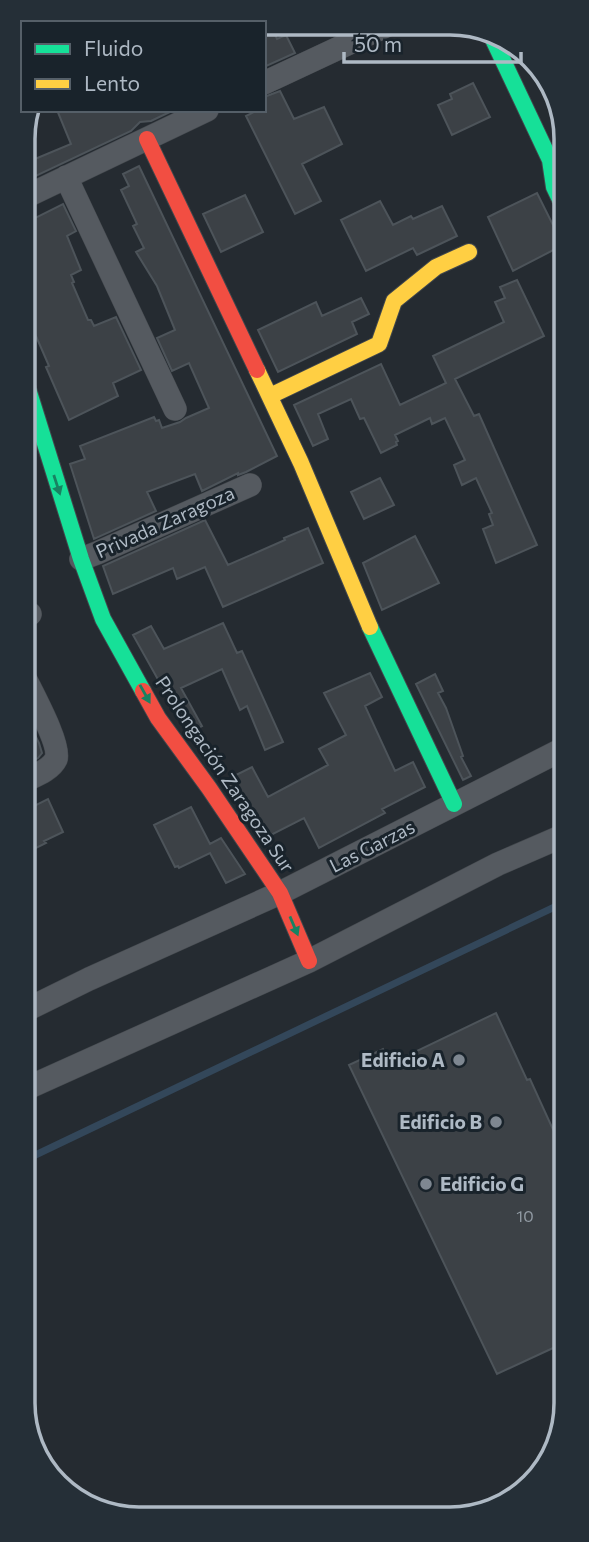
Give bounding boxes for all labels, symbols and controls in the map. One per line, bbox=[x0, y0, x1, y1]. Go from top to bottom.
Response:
legend bbox=[21, 21, 266, 112]
scale bar bbox=[344, 21, 521, 65]
text: 50 m bbox=[354, 31, 402, 56]
text: Fluido bbox=[84, 35, 143, 60]
text: Lento bbox=[84, 70, 140, 95]
one-way arrow bbox=[52, 475, 63, 496]
street label: Privada Zaragoza bbox=[92, 481, 238, 562]
street label: Prolongación Zaragoza Sur bbox=[151, 671, 300, 877]
one-way arrow bbox=[139, 684, 151, 704]
street label: Las Garzas bbox=[325, 814, 418, 877]
one-way arrow bbox=[288, 916, 300, 936]
place label: Edificio A bbox=[361, 1048, 445, 1071]
marker: Edificio A bbox=[451, 1052, 467, 1068]
place label: Edificio B bbox=[399, 1110, 482, 1133]
marker: Edificio B bbox=[488, 1114, 504, 1130]
place label: Edificio G bbox=[440, 1172, 524, 1195]
marker: Edificio G bbox=[418, 1176, 434, 1192]
house number: 10 bbox=[516, 1206, 534, 1225]

